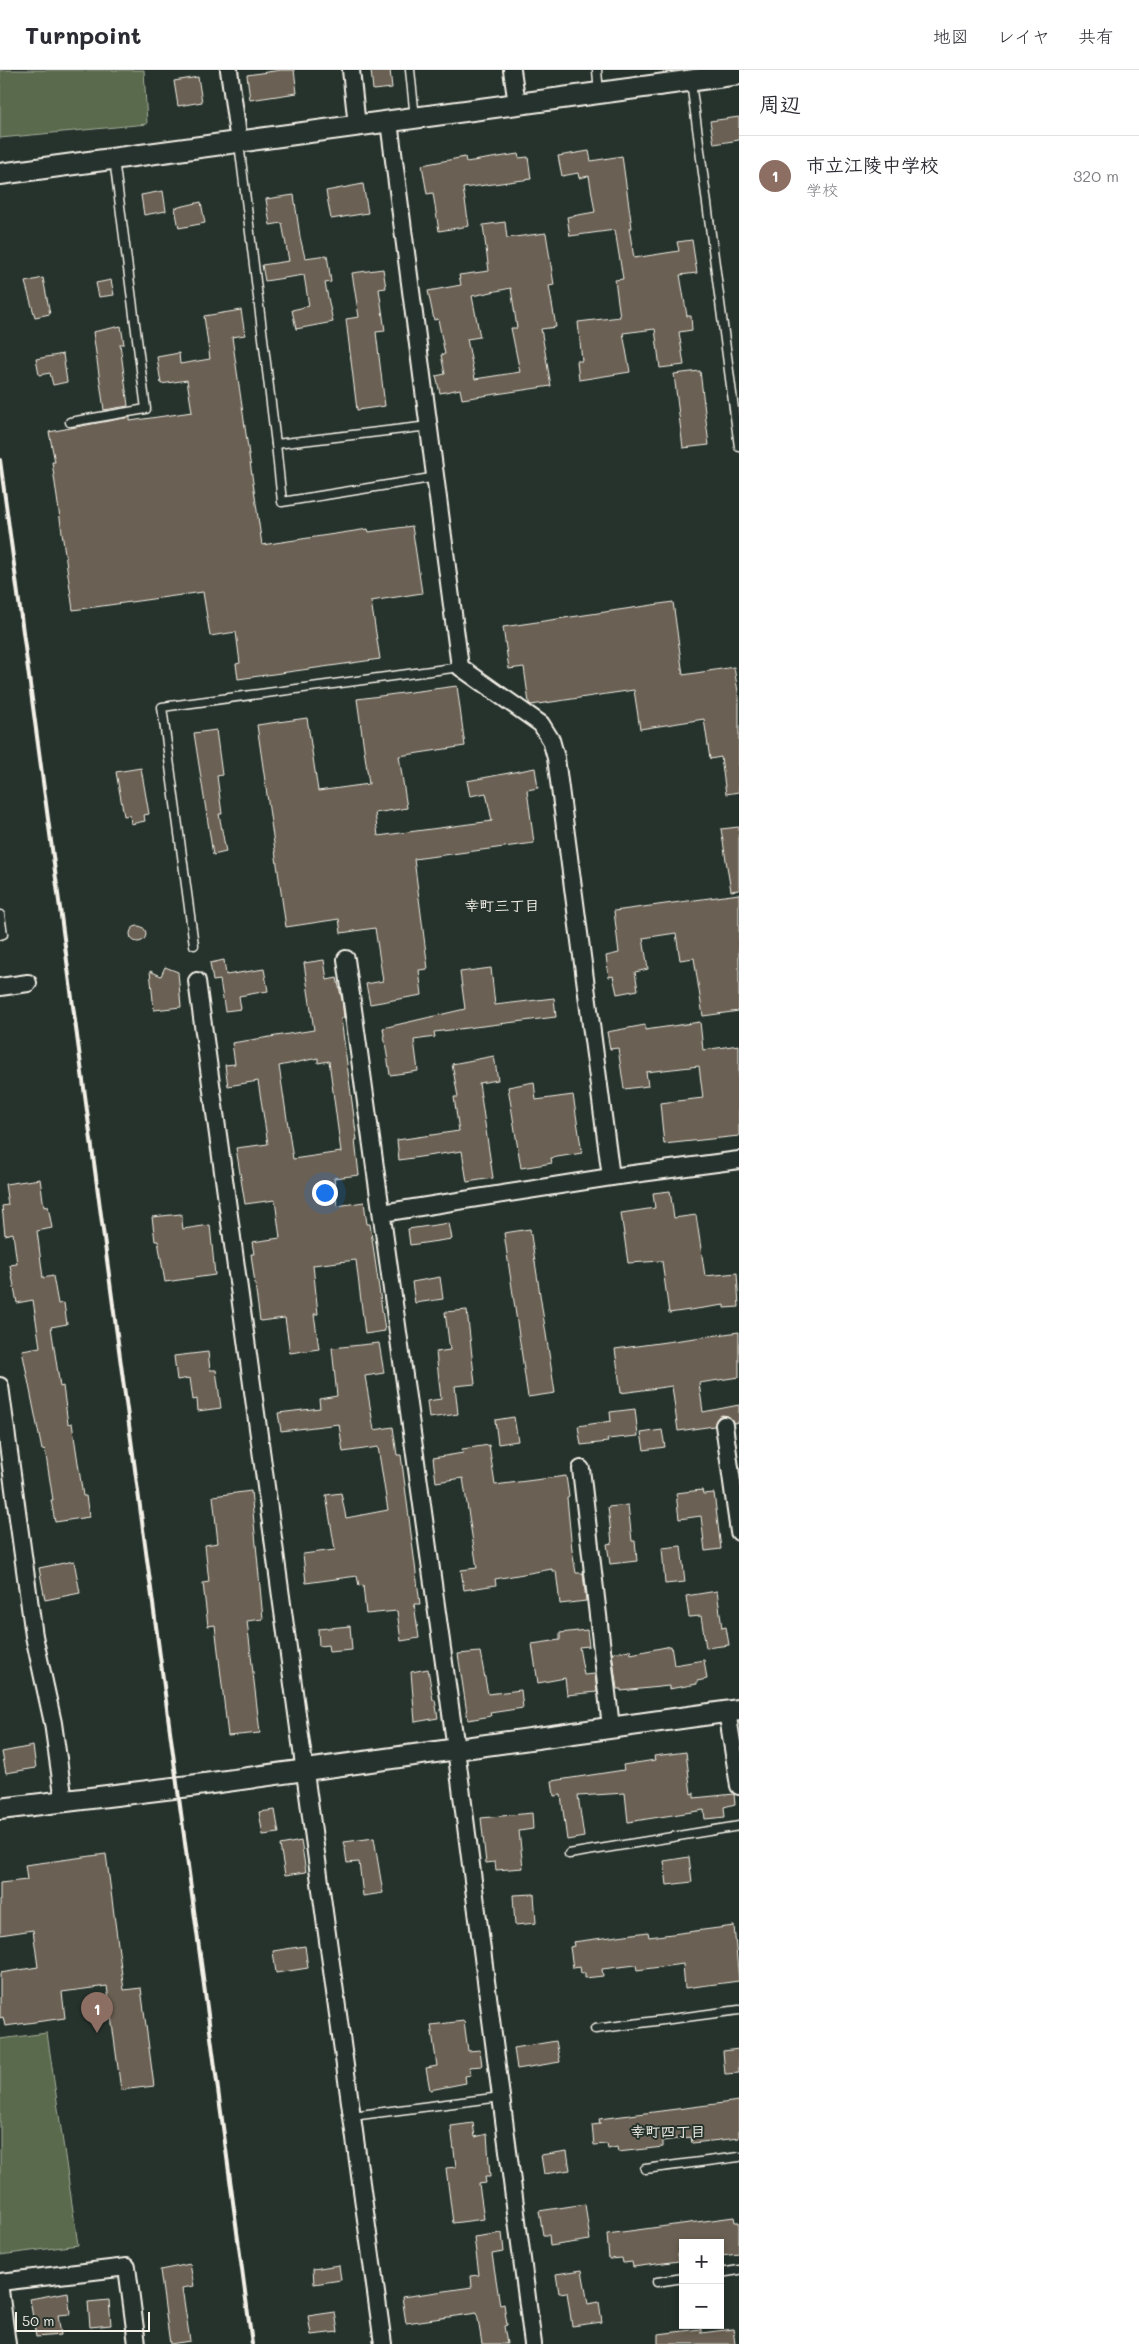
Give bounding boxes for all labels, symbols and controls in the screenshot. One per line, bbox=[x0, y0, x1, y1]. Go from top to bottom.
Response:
text: Turnpoint bbox=[25, 19, 141, 50]
text: 地図 bbox=[933, 24, 969, 48]
text: レイヤ bbox=[997, 24, 1050, 48]
text: 共有 bbox=[1078, 24, 1114, 48]
text: 周辺 bbox=[759, 90, 801, 117]
text: 市立江陵中学校 bbox=[806, 152, 939, 177]
text: 1 bbox=[771, 165, 779, 186]
text: 320 m bbox=[1073, 165, 1119, 186]
text: 学校 bbox=[806, 179, 838, 200]
district label: 幸町三丁目 bbox=[464, 895, 540, 915]
your location bbox=[312, 1180, 338, 1206]
pin: 1 bbox=[81, 1992, 113, 2033]
district label: 幸町四丁目 bbox=[630, 2121, 706, 2141]
map controls bbox=[679, 2239, 724, 2329]
button: + bbox=[679, 2239, 724, 2284]
button: − bbox=[679, 2284, 724, 2329]
scale bar bbox=[15, 2309, 150, 2332]
text: 50 m bbox=[22, 2311, 54, 2330]

